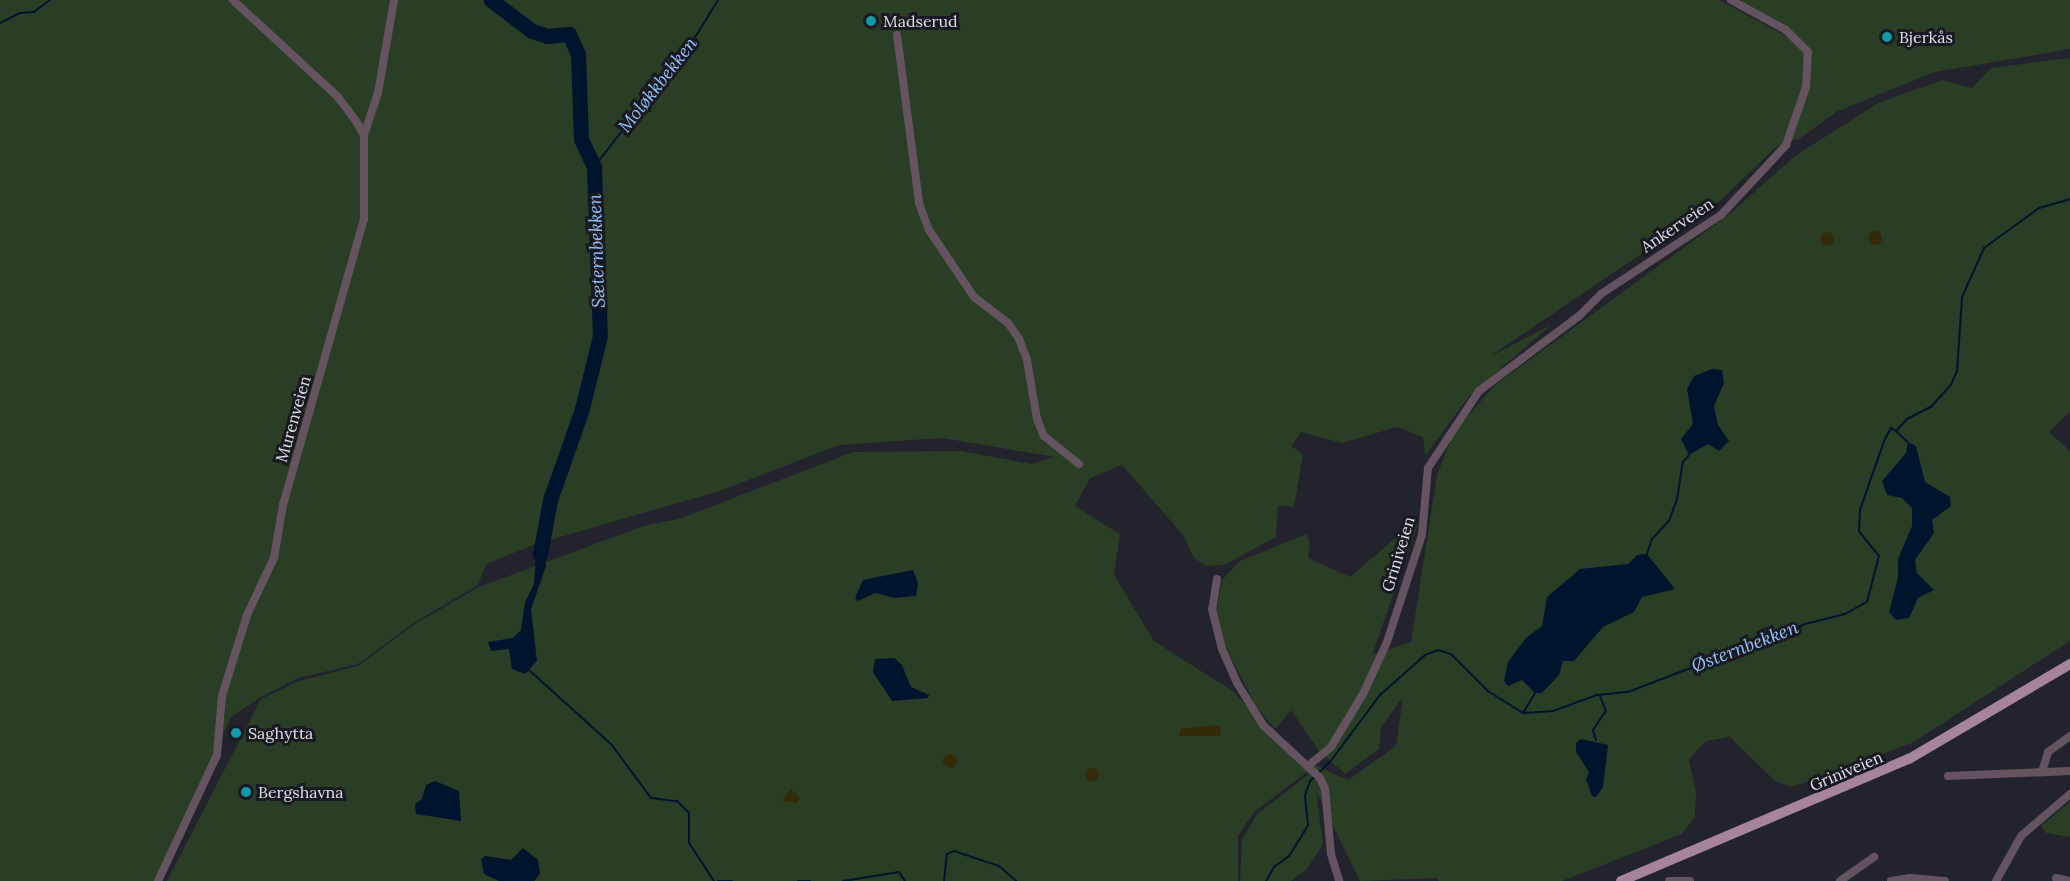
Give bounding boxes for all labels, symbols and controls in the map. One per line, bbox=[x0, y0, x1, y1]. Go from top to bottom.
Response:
place label: Madserud bbox=[883, 11, 958, 31]
marker: Madserud bbox=[864, 14, 878, 28]
place label: Bjerkås bbox=[1899, 27, 1953, 47]
marker: Bjerkås bbox=[1880, 30, 1894, 44]
water label: Moløkkbekken bbox=[614, 33, 702, 137]
water label: Sæternbekken bbox=[584, 194, 610, 308]
street label: Ankerveien bbox=[1637, 194, 1717, 256]
street label: Murenveien bbox=[272, 374, 314, 464]
street label: Griniveien bbox=[1378, 514, 1418, 594]
water label: Østernbekken bbox=[1689, 617, 1801, 677]
place label: Saghytta bbox=[248, 723, 313, 743]
marker: Saghytta bbox=[229, 726, 243, 740]
street label: Griniveien bbox=[1807, 747, 1885, 795]
place label: Bergshavna bbox=[258, 782, 343, 802]
marker: Bergshavna bbox=[239, 785, 253, 799]

